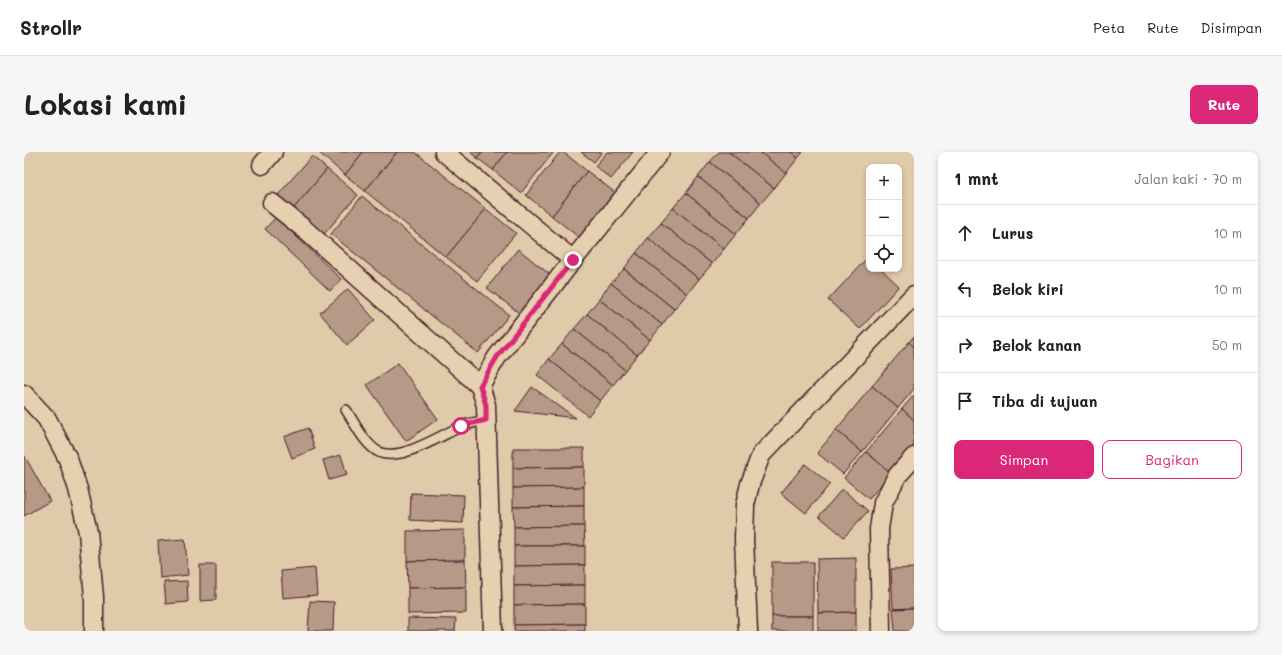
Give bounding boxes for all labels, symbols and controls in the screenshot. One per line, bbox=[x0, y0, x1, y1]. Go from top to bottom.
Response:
text: Strollr bbox=[20, 15, 82, 40]
text: Peta bbox=[1093, 18, 1125, 37]
text: Rute bbox=[1147, 18, 1179, 37]
text: Disimpan bbox=[1201, 18, 1262, 37]
button: Rute bbox=[1190, 85, 1258, 124]
text: Lokasi kami bbox=[24, 86, 187, 122]
map controls bbox=[866, 164, 902, 272]
button: + bbox=[866, 164, 902, 200]
text: 1 mnt bbox=[954, 167, 998, 189]
text: Jalan kaki · 70 m bbox=[1134, 170, 1242, 187]
button: − bbox=[866, 200, 902, 236]
icon: ahead bbox=[954, 222, 976, 244]
text: Lurus bbox=[992, 223, 1033, 243]
text: 10 m bbox=[1214, 224, 1242, 241]
button: locate bbox=[866, 236, 902, 272]
route end bbox=[564, 251, 582, 269]
icon: left bbox=[954, 278, 976, 300]
text: Belok kiri bbox=[992, 279, 1064, 299]
text: 10 m bbox=[1214, 280, 1242, 297]
icon: right bbox=[954, 334, 976, 356]
text: Belok kanan bbox=[992, 335, 1081, 355]
text: 50 m bbox=[1212, 336, 1242, 353]
icon: arrive bbox=[954, 390, 976, 412]
text: Tiba di tujuan bbox=[992, 391, 1097, 411]
route start bbox=[452, 417, 470, 435]
button: Simpan bbox=[954, 440, 1094, 479]
button: Bagikan bbox=[1102, 440, 1242, 479]

